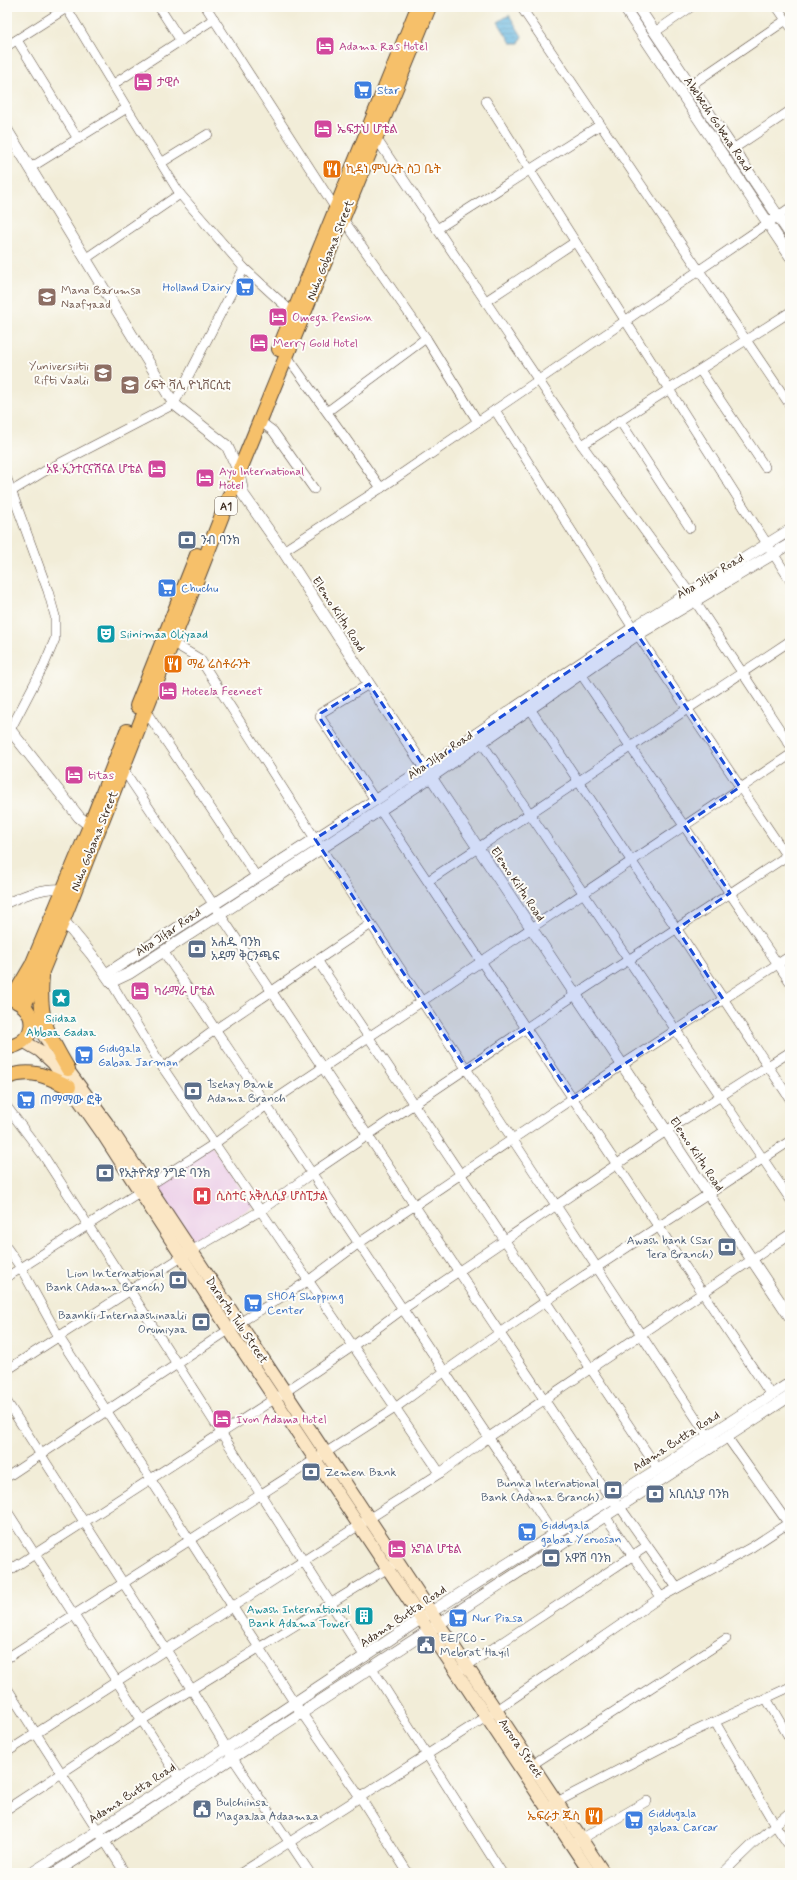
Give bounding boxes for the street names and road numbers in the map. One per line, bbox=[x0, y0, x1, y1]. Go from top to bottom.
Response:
street label: Abebech Gobena Road bbox=[679, 74, 755, 175]
street label: Nuho Gobana Street bbox=[304, 198, 358, 303]
road number: A1 bbox=[215, 497, 237, 515]
street label: Aba Jifar Road bbox=[674, 550, 747, 603]
street label: Elemo Kiltu Road bbox=[308, 574, 368, 655]
street label: Aba Jifar Road bbox=[405, 728, 476, 784]
street label: Nuho Gobana Street bbox=[68, 789, 122, 894]
street label: Elemo Kiltu Road bbox=[486, 844, 548, 925]
street label: Aba Jifar Road bbox=[133, 905, 204, 961]
street label: Elemo Kiltu Road bbox=[665, 1114, 727, 1195]
street label: Darartu Tulu Street bbox=[201, 1274, 271, 1367]
street label: Adama Butta Road bbox=[630, 1408, 723, 1476]
street label: Adama Butta Road bbox=[357, 1582, 450, 1652]
street label: Aurora Street bbox=[494, 1716, 546, 1782]
street label: Adama Butta Road bbox=[86, 1760, 179, 1828]

